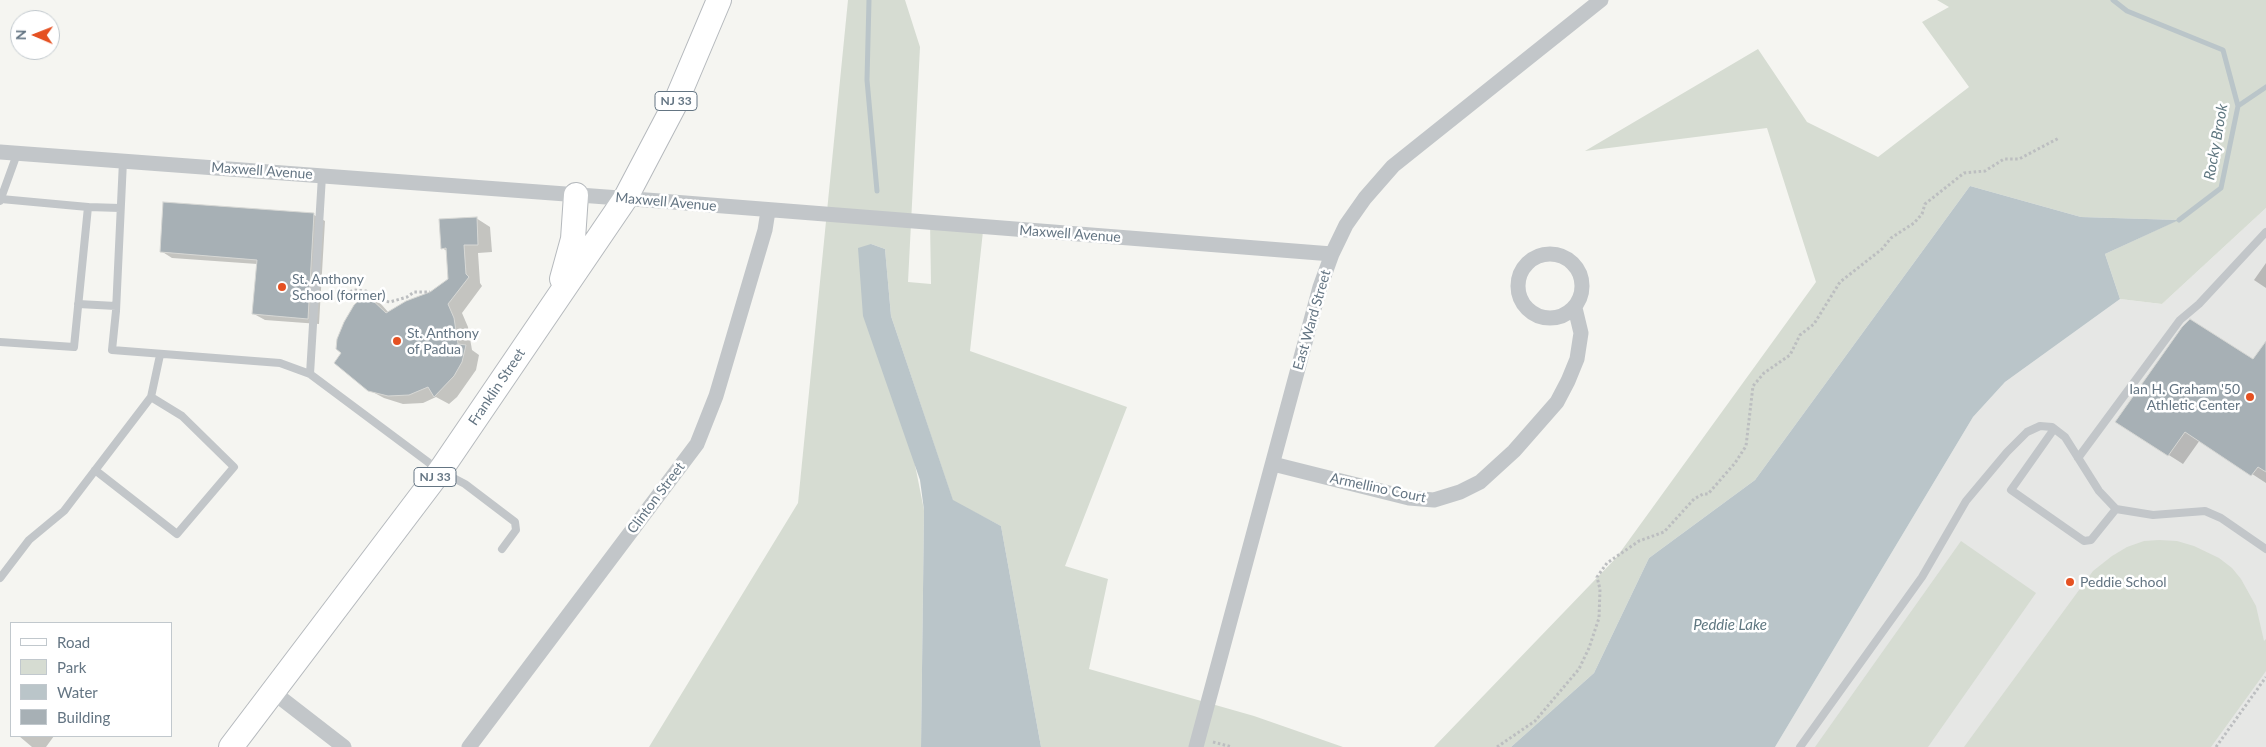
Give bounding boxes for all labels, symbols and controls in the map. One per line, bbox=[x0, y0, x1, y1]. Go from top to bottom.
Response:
north arrow bbox=[10, 10, 60, 60]
text: N bbox=[12, 29, 29, 40]
road number: NJ 33 bbox=[655, 92, 697, 110]
water label: Rocky Brook bbox=[2200, 102, 2232, 182]
street label: Maxwell Avenue bbox=[211, 159, 313, 183]
street label: Maxwell Avenue bbox=[615, 189, 717, 215]
street label: Maxwell Avenue bbox=[1019, 222, 1121, 246]
street label: East Ward Street bbox=[1290, 268, 1334, 372]
place label: St. Anthony School (former) bbox=[292, 271, 385, 304]
marker: St. Anthony School (former) bbox=[276, 281, 288, 293]
place label: St. Anthony of Padua bbox=[407, 325, 479, 358]
marker: St. Anthony of Padua bbox=[391, 335, 403, 347]
street label: Franklin Street bbox=[465, 345, 529, 429]
place label: Ian H. Graham '50 Athletic Center bbox=[2129, 381, 2240, 414]
marker: Ian H. Graham '50 Athletic Center bbox=[2244, 391, 2256, 403]
street label: Clinton Street bbox=[624, 459, 688, 537]
road number: NJ 33 bbox=[414, 468, 456, 487]
street label: Armellino Court bbox=[1328, 470, 1428, 506]
place label: Peddie School bbox=[2080, 574, 2167, 590]
marker: Peddie School bbox=[2064, 576, 2076, 588]
water label: Peddie Lake bbox=[1693, 616, 1767, 634]
legend bbox=[10, 622, 172, 737]
text: Road bbox=[57, 633, 90, 651]
text: Park bbox=[57, 658, 86, 676]
text: Water bbox=[57, 683, 98, 701]
text: Building bbox=[57, 708, 110, 726]

